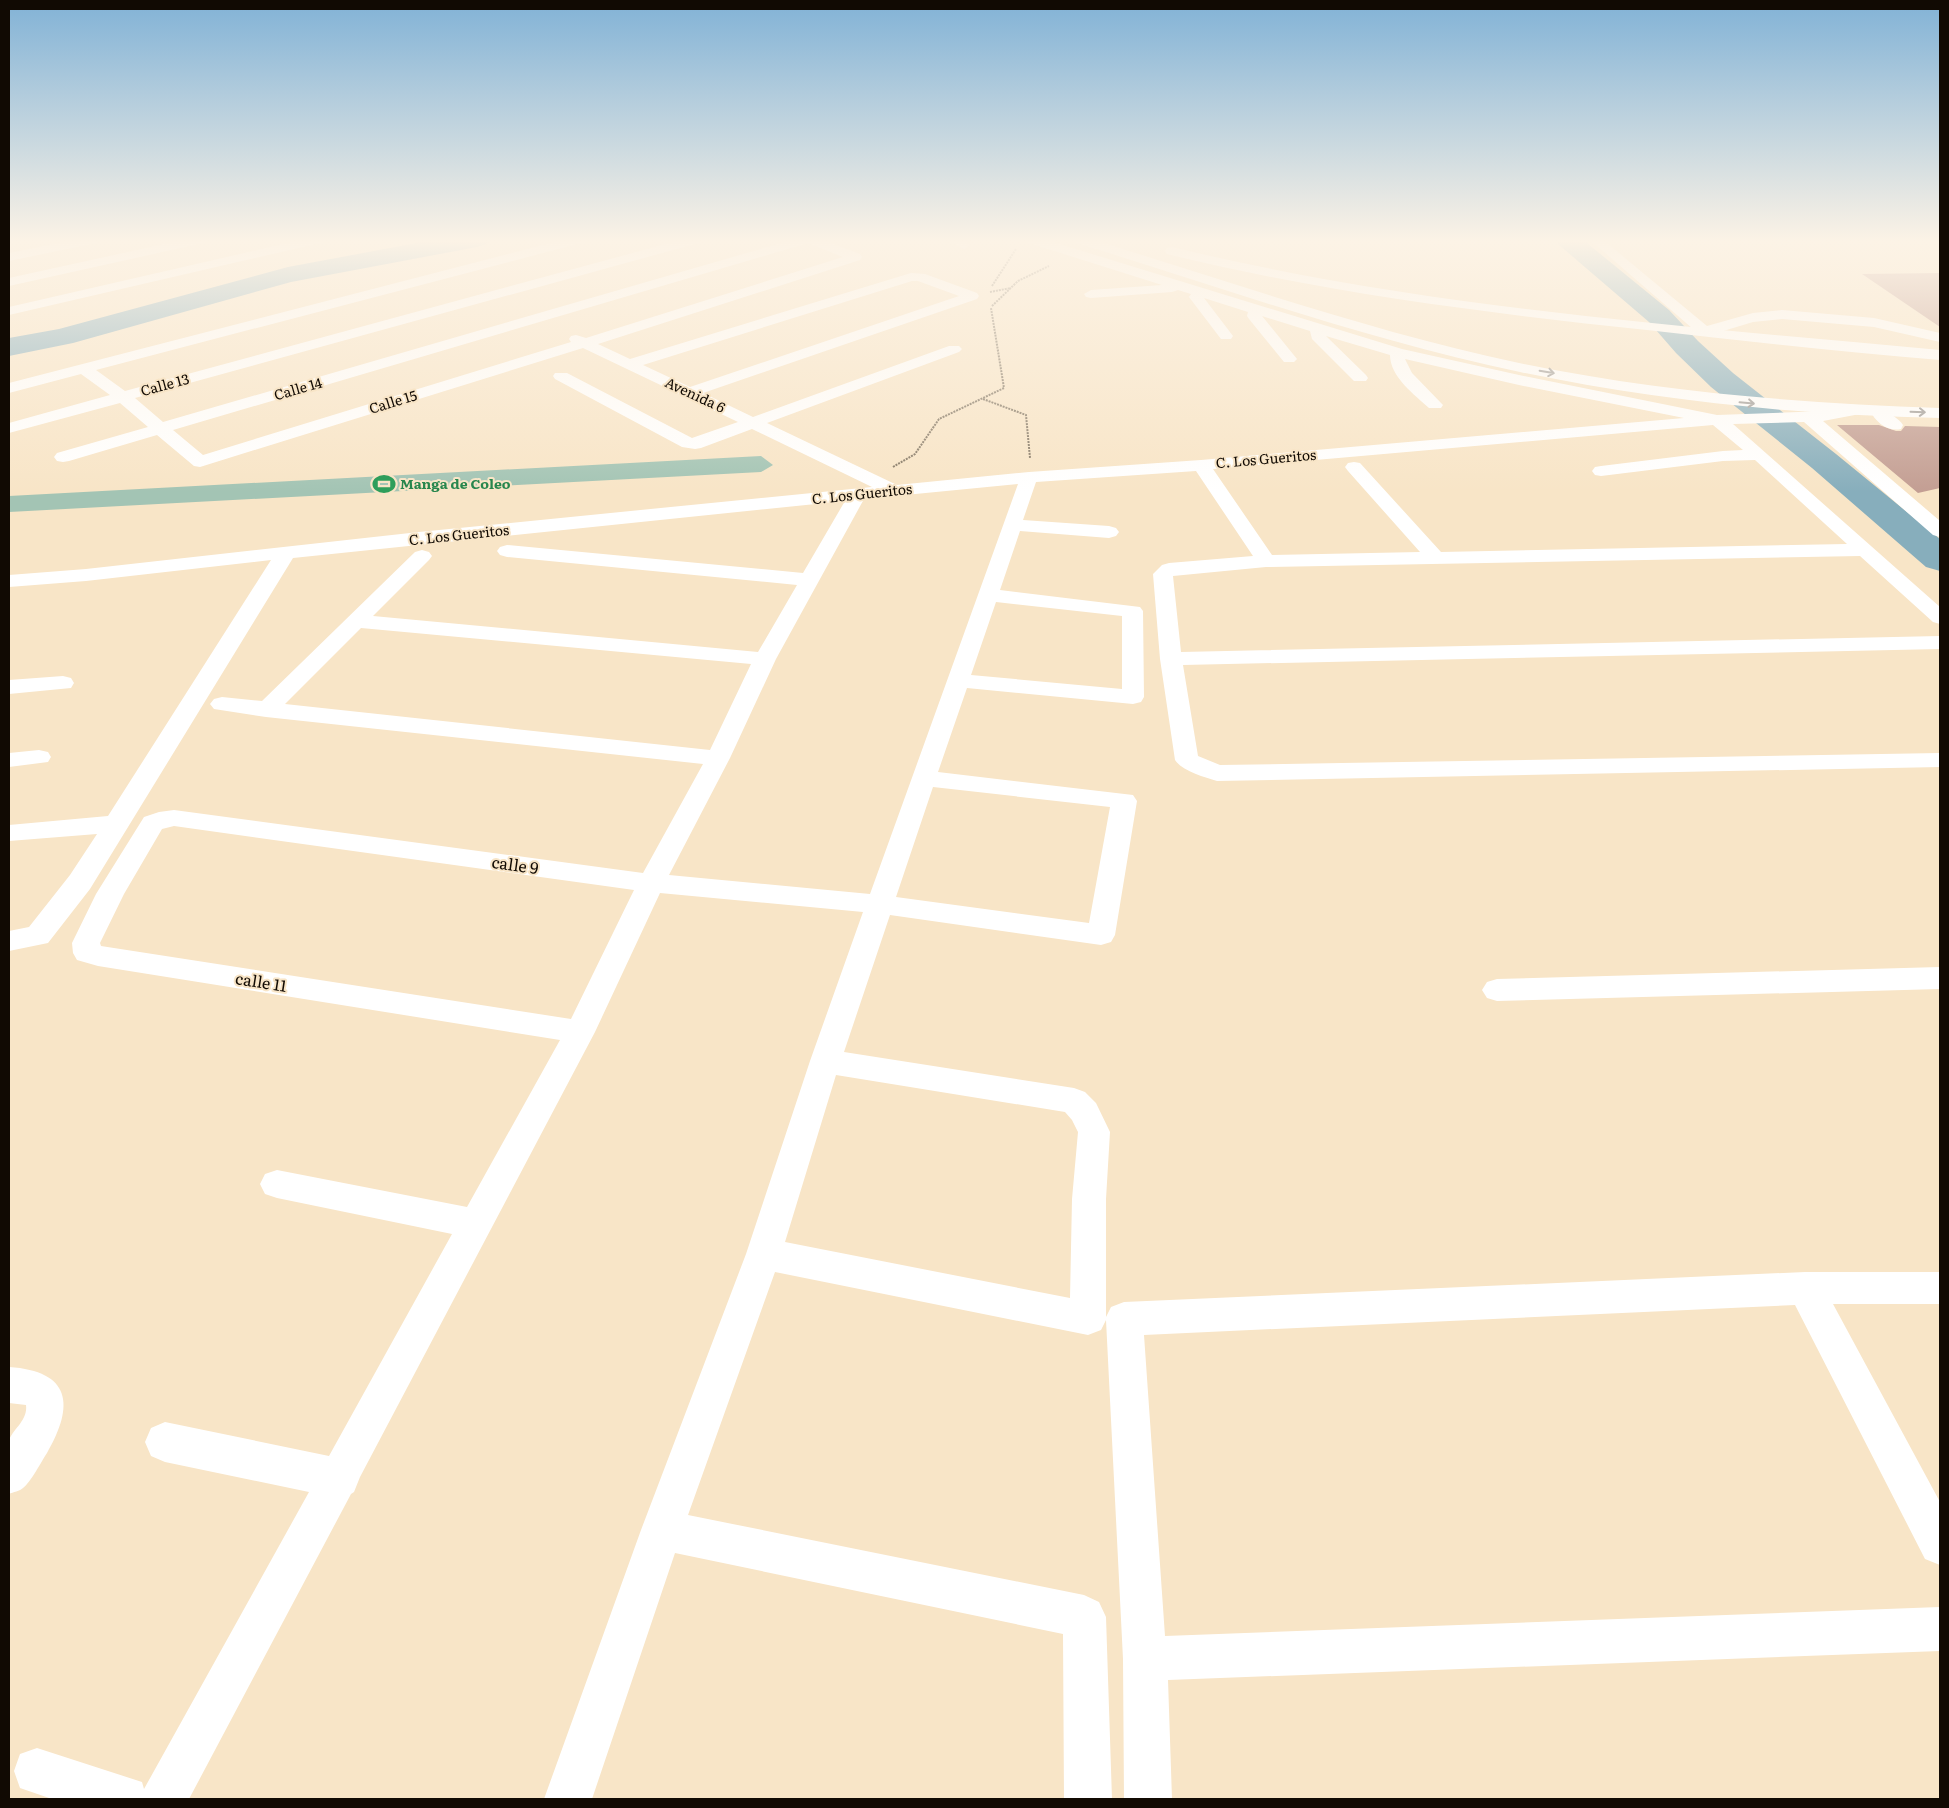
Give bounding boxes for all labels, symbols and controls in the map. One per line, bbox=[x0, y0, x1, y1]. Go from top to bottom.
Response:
street label: Calle 13 bbox=[138, 368, 191, 400]
one-way arrow bbox=[1538, 368, 1554, 378]
street label: Avenida 6 bbox=[662, 371, 729, 417]
street label: Calle 14 bbox=[271, 372, 324, 404]
street label: Calle 15 bbox=[366, 384, 419, 418]
one-way arrow bbox=[1738, 398, 1754, 407]
one-way arrow bbox=[1909, 408, 1925, 417]
street label: C. Los Gueritos bbox=[1215, 444, 1317, 472]
sports icon: Manga de Coleo bbox=[371, 471, 397, 497]
place label: Manga de Coleo bbox=[400, 473, 511, 493]
street label: C. Los Gueritos bbox=[811, 478, 913, 508]
street label: C. Los Gueritos bbox=[408, 519, 510, 549]
street label: calle 9 bbox=[490, 849, 540, 879]
street label: calle 11 bbox=[234, 965, 289, 997]

